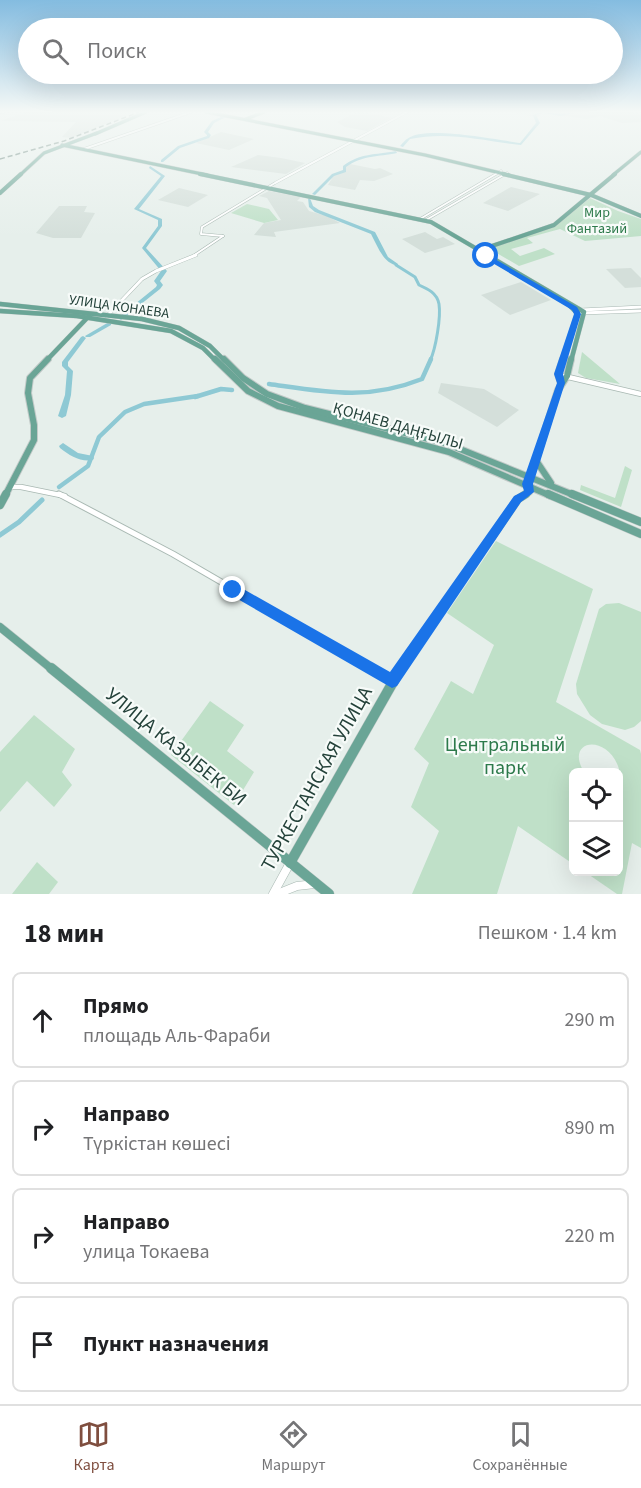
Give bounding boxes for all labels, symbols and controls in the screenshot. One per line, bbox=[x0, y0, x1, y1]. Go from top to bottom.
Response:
search box bbox=[18, 18, 623, 84]
icon: search bbox=[39, 35, 72, 68]
text: Поиск bbox=[87, 35, 146, 67]
park label: Мир Фантазий bbox=[567, 203, 627, 239]
route start bbox=[472, 242, 498, 268]
street label: УЛИЦА КОНАЕВА bbox=[68, 290, 171, 324]
street label: ҚОНАЕВ ДАҢҒЫЛЫ bbox=[330, 397, 466, 455]
route end bbox=[219, 576, 245, 602]
street label: УЛИЦА КАЗЫБЕК БИ bbox=[99, 681, 253, 813]
street label: ТУРКЕСТАНСКАЯ УЛИЦА bbox=[254, 681, 380, 876]
park label: Центральный парк bbox=[445, 731, 565, 782]
map controls bbox=[569, 768, 623, 876]
button: locate bbox=[569, 768, 623, 822]
button: layers bbox=[569, 822, 623, 876]
text: 18 мин bbox=[24, 915, 104, 952]
text: Пешком · 1.4 km bbox=[478, 919, 617, 947]
text: Прямо bbox=[83, 990, 149, 1022]
icon: ahead bbox=[26, 1004, 59, 1037]
text: 290 m bbox=[565, 1006, 615, 1034]
text: площадь Аль-Фараби bbox=[83, 1022, 271, 1050]
text: Направо bbox=[83, 1098, 170, 1130]
icon: right bbox=[26, 1112, 59, 1145]
text: 890 m bbox=[565, 1114, 615, 1142]
text: Түркістан көшесі bbox=[83, 1130, 231, 1158]
text: Направо bbox=[83, 1206, 170, 1238]
icon: right bbox=[26, 1220, 59, 1253]
text: 220 m bbox=[565, 1222, 615, 1250]
text: улица Токаева bbox=[83, 1238, 210, 1266]
icon: arrive bbox=[26, 1328, 59, 1361]
text: Пункт назначения bbox=[83, 1328, 269, 1360]
tab: Карта bbox=[73, 1418, 114, 1476]
tab: Маршрут bbox=[261, 1418, 326, 1476]
tab: Сохранённые bbox=[473, 1418, 568, 1476]

